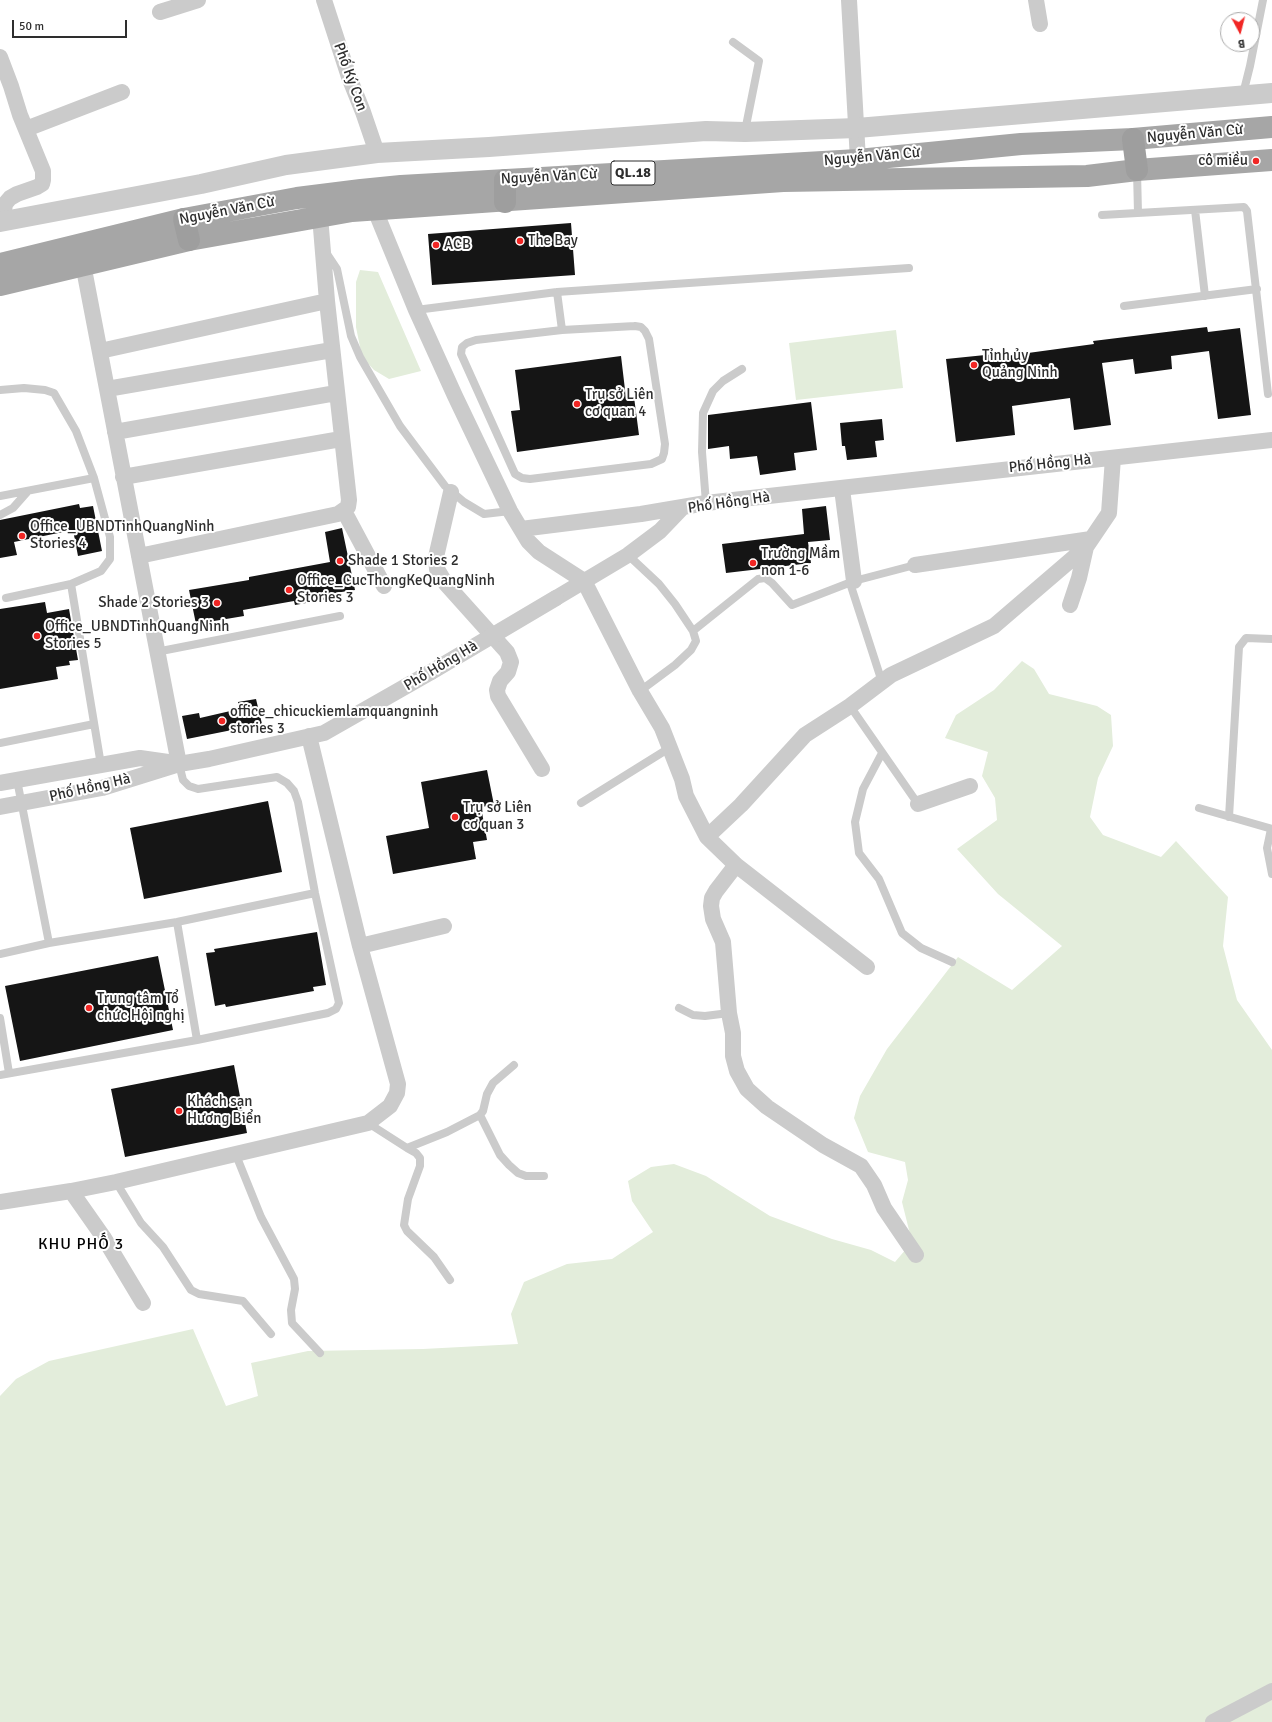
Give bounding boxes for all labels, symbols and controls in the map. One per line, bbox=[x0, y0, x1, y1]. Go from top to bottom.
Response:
scale bar bbox=[14, 12, 129, 38]
north arrow bbox=[1220, 12, 1260, 52]
text: 50 m bbox=[19, 19, 44, 34]
text: B bbox=[1237, 37, 1246, 50]
street label: Phố Ký Con bbox=[329, 40, 371, 114]
street label: Nguyễn Văn Cừ bbox=[1146, 121, 1244, 147]
street label: Nguyễn Văn Cừ bbox=[823, 144, 921, 170]
place label: cô miều bbox=[1198, 152, 1248, 170]
marker: cô miều bbox=[1251, 156, 1261, 166]
road number: QL.18 bbox=[611, 161, 655, 185]
street label: Nguyễn Văn Cừ bbox=[500, 165, 598, 189]
street label: Nguyễn Văn Cừ bbox=[178, 193, 276, 229]
place label: The Bay bbox=[528, 232, 578, 250]
place label: ACB bbox=[444, 236, 471, 254]
marker: The Bay bbox=[515, 236, 525, 246]
marker: ACB bbox=[431, 240, 441, 250]
place label: Tỉnh ủy Quảng Ninh bbox=[982, 347, 1058, 382]
marker: Tỉnh ủy Quảng Ninh bbox=[969, 360, 979, 370]
place label: Trụ sở Liên cơ quan 4 bbox=[585, 386, 654, 421]
marker: Trụ sở Liên cơ quan 4 bbox=[572, 399, 582, 409]
street label: Phố Hồng Hà bbox=[1008, 451, 1092, 477]
street label: Phố Hồng Hà bbox=[687, 488, 771, 518]
place label: Office_UBNDTinhQuangNinh Stories 4 bbox=[30, 518, 214, 553]
marker: Office_UBNDTinhQuangNinh Stories 4 bbox=[17, 531, 27, 541]
place label: Trường Mầm non 1-6 bbox=[761, 545, 840, 580]
place label: Shade 1 Stories 2 bbox=[348, 552, 459, 570]
marker: Shade 1 Stories 2 bbox=[335, 556, 345, 566]
marker: Trường Mầm non 1-6 bbox=[748, 558, 758, 568]
place label: Office_CucThongKeQuangNinh Stories 3 bbox=[297, 572, 495, 607]
marker: Office_CucThongKeQuangNinh Stories 3 bbox=[284, 585, 294, 595]
place label: Shade 2 Stories 3 bbox=[98, 594, 209, 612]
marker: Shade 2 Stories 3 bbox=[212, 598, 222, 608]
place label: Office_UBNDTinhQuangNinh Stories 5 bbox=[45, 618, 229, 653]
marker: Office_UBNDTinhQuangNinh Stories 5 bbox=[32, 631, 42, 641]
street label: Phố Hồng Hà bbox=[401, 637, 481, 695]
place label: office_chicuckiemlamquangninh stories 3 bbox=[230, 703, 438, 738]
marker: office_chicuckiemlamquangninh stories 3 bbox=[217, 716, 227, 726]
street label: Phố Hồng Hà bbox=[48, 770, 132, 806]
place label: Trụ sở Liên cơ quan 3 bbox=[463, 799, 532, 834]
marker: Trụ sở Liên cơ quan 3 bbox=[450, 812, 460, 822]
place label: Trung tâm Tổ chức Hội nghị bbox=[97, 990, 184, 1025]
marker: Trung tâm Tổ chức Hội nghị bbox=[84, 1003, 94, 1013]
place label: Khách sạn Hương Biển bbox=[187, 1093, 261, 1128]
marker: Khách sạn Hương Biển bbox=[174, 1106, 184, 1116]
district label: KHU PHỐ 3 bbox=[38, 1235, 124, 1255]

